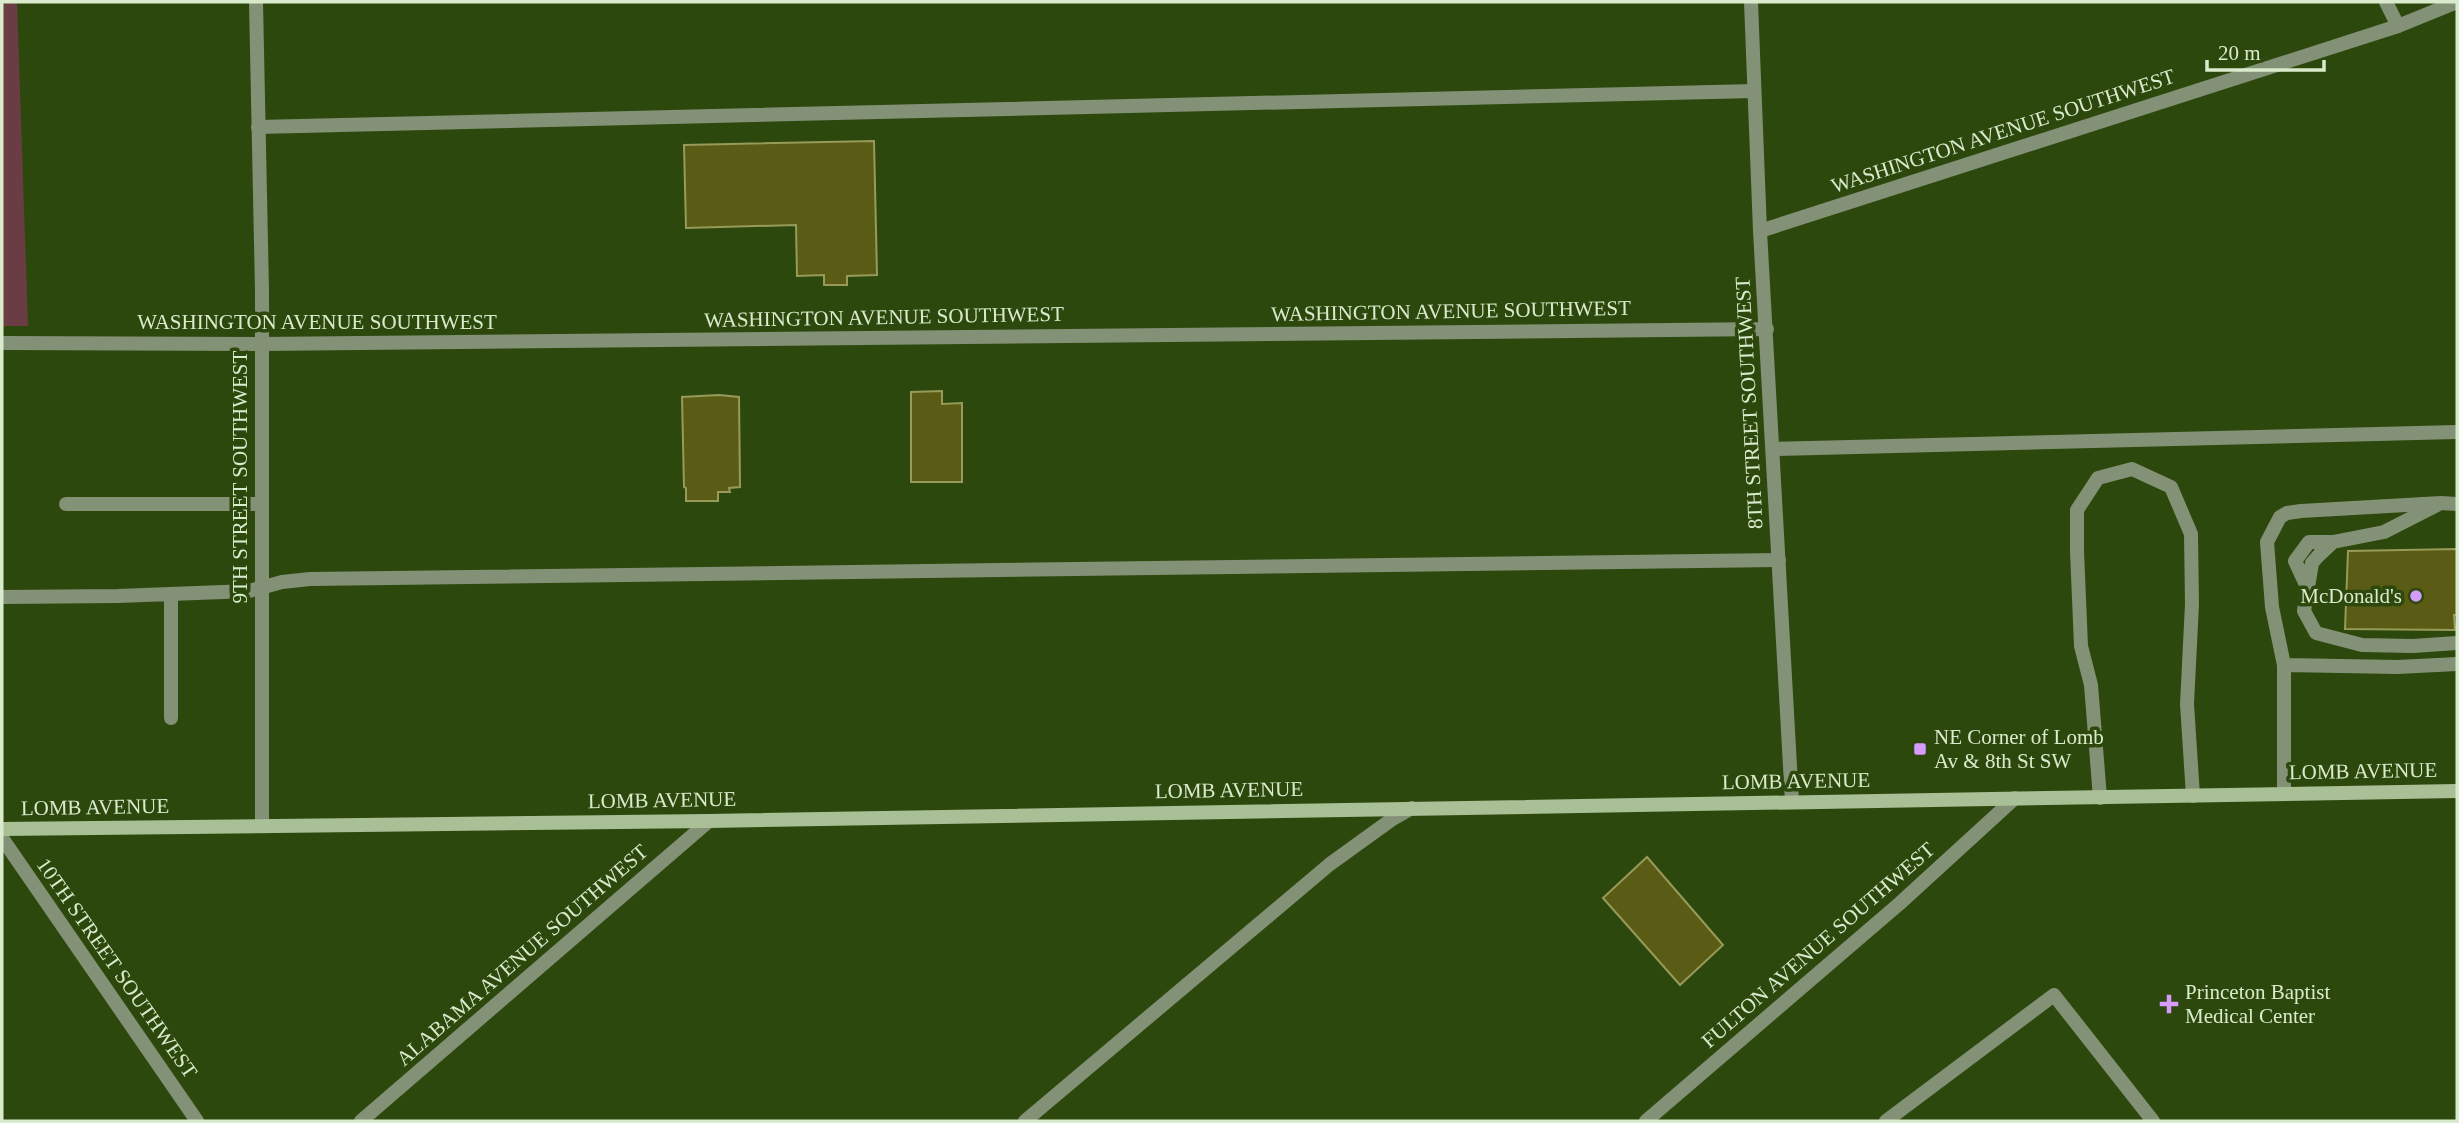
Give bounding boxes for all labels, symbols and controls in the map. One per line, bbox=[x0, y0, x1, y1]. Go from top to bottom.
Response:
scale bar bbox=[2207, 28, 2324, 72]
text: 20 m bbox=[2218, 41, 2261, 65]
street label: WASHINGTON AVENUE SOUTHWEST bbox=[1828, 64, 2178, 198]
street label: 8TH STREET SOUTHWEST bbox=[1730, 276, 1768, 530]
street label: WASHINGTON AVENUE SOUTHWEST bbox=[1271, 296, 1631, 326]
street label: WASHINGTON AVENUE SOUTHWEST bbox=[704, 302, 1064, 332]
street label: WASHINGTON AVENUE SOUTHWEST bbox=[137, 310, 497, 334]
street label: 9TH STREET SOUTHWEST bbox=[228, 350, 252, 603]
place label: McDonald's bbox=[2300, 584, 2402, 608]
marker: McDonald's bbox=[2408, 588, 2424, 604]
place label: NE Corner of Lomb Av & 8th St SW bbox=[1934, 725, 2104, 773]
marker: NE Corner of Lomb Av & 8th St SW bbox=[1912, 741, 1928, 757]
street label: LOMB AVENUE bbox=[2289, 758, 2437, 784]
street label: LOMB AVENUE bbox=[1722, 768, 1870, 794]
street label: LOMB AVENUE bbox=[1155, 777, 1303, 803]
street label: LOMB AVENUE bbox=[588, 787, 736, 813]
street label: LOMB AVENUE bbox=[21, 794, 169, 820]
street label: FULTON AVENUE SOUTHWEST bbox=[1697, 837, 1939, 1053]
street label: ALABAMA AVENUE SOUTHWEST bbox=[391, 839, 653, 1071]
street label: 10TH STREET SOUTHWEST bbox=[32, 853, 202, 1083]
place label: Princeton Baptist Medical Center bbox=[2185, 980, 2330, 1028]
marker: Princeton Baptist Medical Center bbox=[2159, 994, 2179, 1014]

